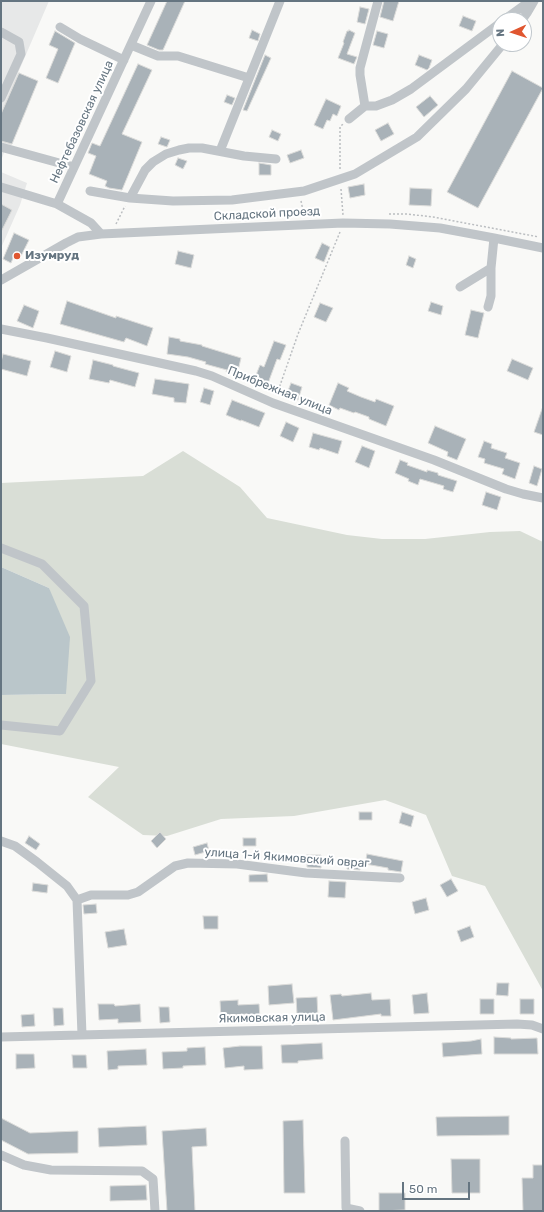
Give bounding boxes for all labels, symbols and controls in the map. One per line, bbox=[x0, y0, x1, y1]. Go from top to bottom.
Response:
north arrow bbox=[492, 12, 532, 52]
text: N bbox=[494, 28, 507, 37]
street label: Нефтебазовская улица bbox=[47, 58, 117, 186]
street label: Складской проезд bbox=[214, 204, 320, 224]
place label: Изумруд bbox=[25, 249, 79, 263]
marker: Изумруд bbox=[12, 251, 22, 261]
street label: Прибрежная улица bbox=[226, 363, 334, 419]
street label: улица 1-й Якимовский овраг bbox=[204, 845, 370, 871]
street label: Якимовская улица bbox=[218, 1010, 326, 1026]
scale bar bbox=[404, 1174, 472, 1200]
text: 50 m bbox=[409, 1182, 437, 1196]

